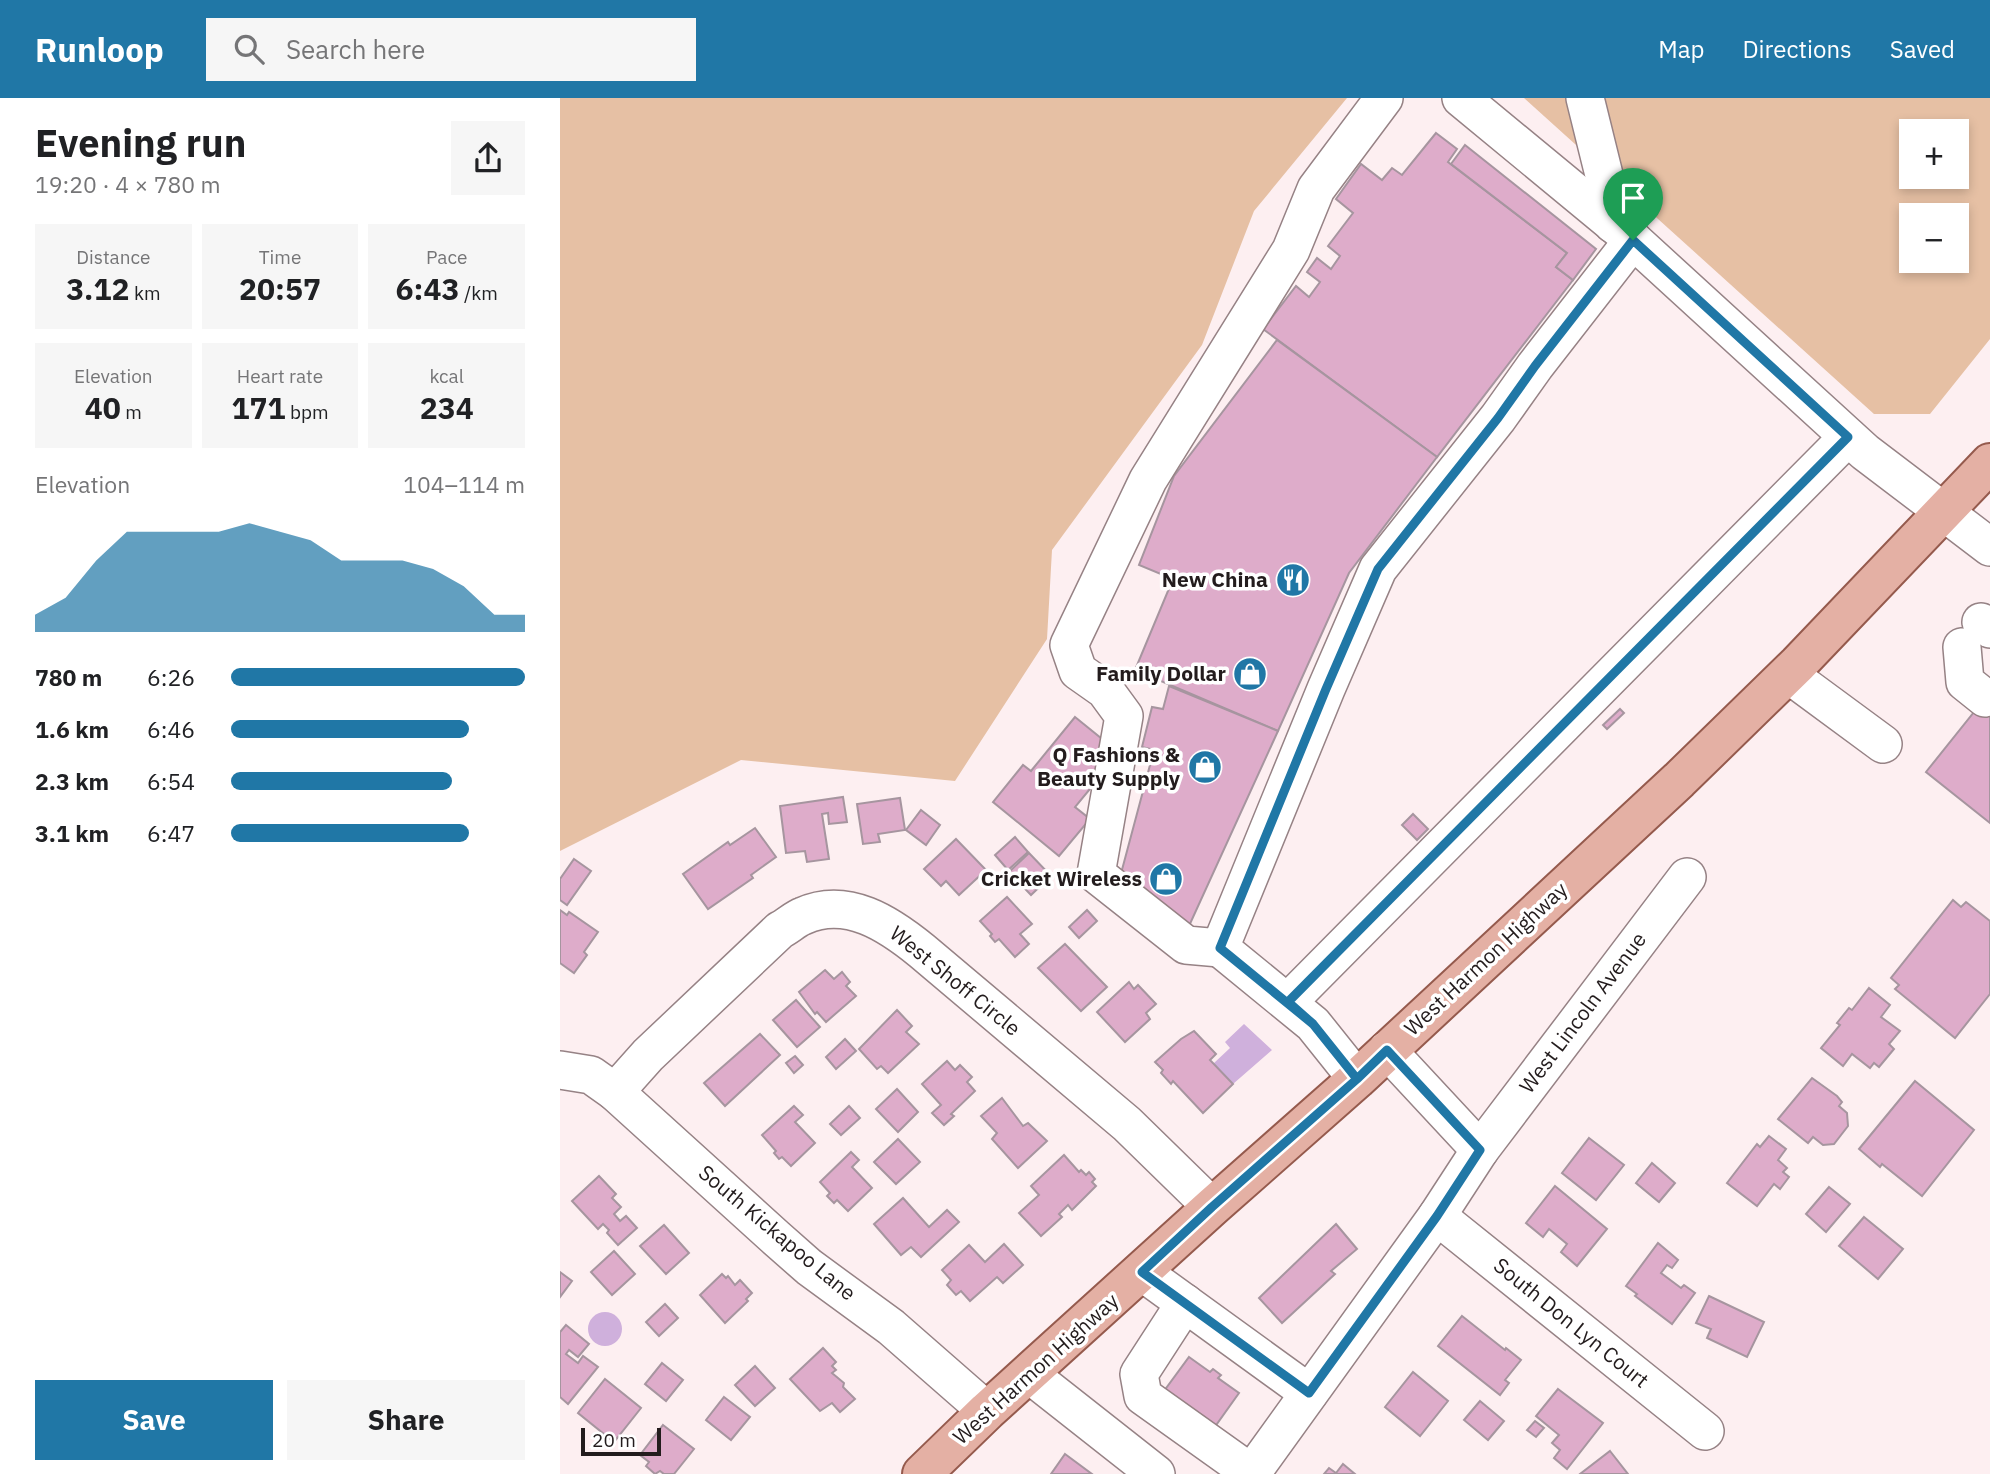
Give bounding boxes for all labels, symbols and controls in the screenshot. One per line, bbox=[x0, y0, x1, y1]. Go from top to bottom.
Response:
search box bbox=[206, 18, 696, 81]
text: Runloop bbox=[35, 28, 164, 71]
icon: search bbox=[230, 30, 268, 68]
text: Search here bbox=[286, 32, 425, 66]
text: Map bbox=[1658, 33, 1704, 65]
text: Directions bbox=[1742, 33, 1852, 65]
text: Saved bbox=[1890, 33, 1955, 65]
text: Evening run bbox=[35, 118, 246, 167]
map controls bbox=[1899, 119, 1969, 273]
button: + bbox=[1899, 119, 1969, 189]
button: share bbox=[451, 121, 525, 195]
pin bbox=[1603, 168, 1663, 240]
text: 19:20 · 4 × 780 m bbox=[35, 169, 221, 199]
icon: arrive bbox=[1614, 179, 1652, 217]
button: − bbox=[1899, 203, 1969, 273]
text: Distance bbox=[76, 245, 150, 269]
text: Time bbox=[259, 245, 301, 269]
text: Pace bbox=[426, 245, 467, 269]
text: 3.12 bbox=[66, 269, 129, 308]
text: 20:57 bbox=[239, 269, 321, 308]
text: 6:43 bbox=[396, 269, 459, 308]
text: km bbox=[129, 281, 161, 305]
text: /km bbox=[459, 281, 498, 305]
text: Elevation bbox=[74, 364, 153, 388]
text: Heart rate bbox=[237, 364, 323, 388]
text: kcal bbox=[429, 364, 464, 388]
text: 40 bbox=[85, 388, 121, 427]
text: 171 bbox=[231, 388, 285, 427]
text: 234 bbox=[420, 388, 474, 427]
text: m bbox=[121, 400, 142, 424]
text: bpm bbox=[285, 400, 329, 424]
text: Elevation bbox=[35, 469, 130, 499]
text: 104–114 m bbox=[403, 469, 525, 499]
restaurant icon: New China bbox=[1274, 561, 1312, 599]
place label: New China bbox=[1162, 565, 1268, 593]
shop icon: Family Dollar bbox=[1231, 655, 1269, 693]
place label: Family Dollar bbox=[1096, 659, 1227, 687]
text: 780 m bbox=[35, 662, 102, 692]
text: 6:26 bbox=[147, 662, 195, 692]
text: 1.6 km bbox=[35, 714, 109, 744]
text: 6:46 bbox=[147, 714, 195, 744]
place label: Q Fashions & Beauty Supply bbox=[1037, 740, 1181, 792]
shop icon: Q Fashions & Beauty Supply bbox=[1186, 748, 1224, 786]
text: 2.3 km bbox=[35, 766, 109, 796]
text: 6:54 bbox=[147, 766, 195, 796]
text: 3.1 km bbox=[35, 818, 109, 848]
text: 6:47 bbox=[147, 818, 195, 848]
shop icon: Cricket Wireless bbox=[1147, 860, 1185, 898]
place label: Cricket Wireless bbox=[981, 864, 1142, 892]
street label: West Harmon Highway bbox=[1398, 875, 1573, 1041]
street label: West Shoff Circle bbox=[885, 919, 1027, 1042]
street label: West Lincoln Avenue bbox=[1512, 926, 1652, 1099]
street label: South Kickapoo Lane bbox=[693, 1158, 862, 1306]
street label: South Don Lyn Court bbox=[1488, 1251, 1655, 1393]
street label: West Harmon Highway bbox=[947, 1286, 1124, 1450]
button: Save bbox=[35, 1380, 273, 1460]
button: Share bbox=[287, 1380, 525, 1460]
scale bar bbox=[581, 1425, 662, 1457]
text: 20 m bbox=[592, 1428, 636, 1452]

